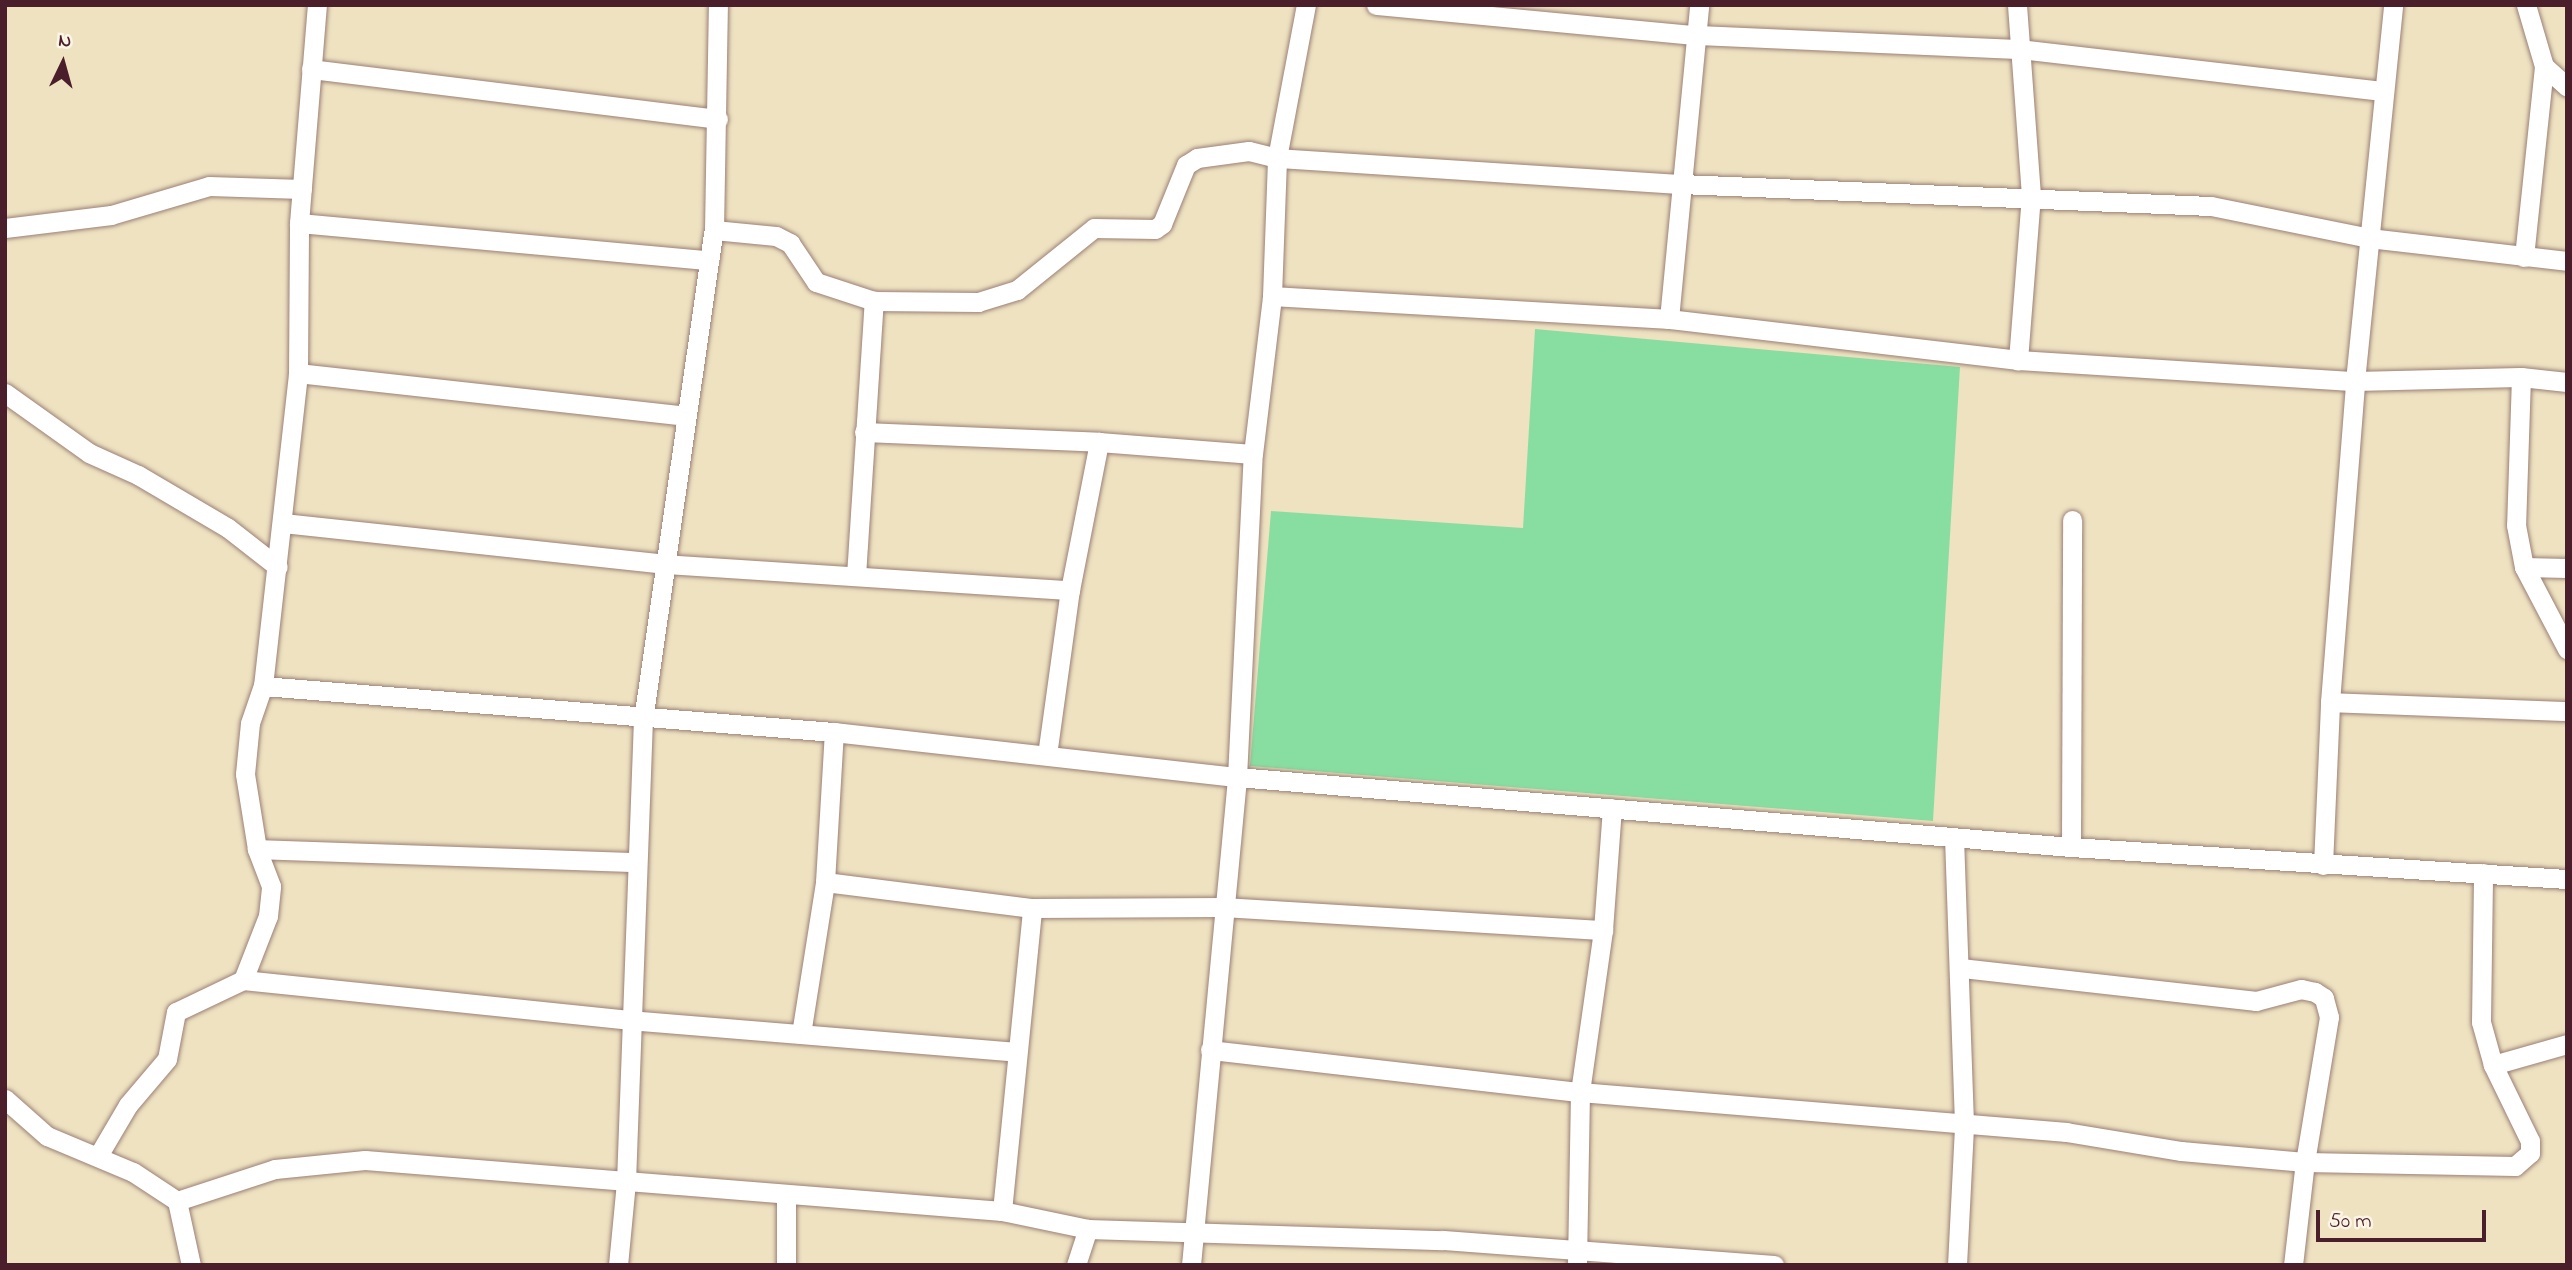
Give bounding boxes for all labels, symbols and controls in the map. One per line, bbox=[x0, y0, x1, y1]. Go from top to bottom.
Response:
north arrow bbox=[28, 28, 98, 98]
text: N bbox=[57, 28, 72, 56]
scale bar bbox=[2320, 1196, 2490, 1240]
text: 50 m bbox=[2329, 1207, 2372, 1237]

